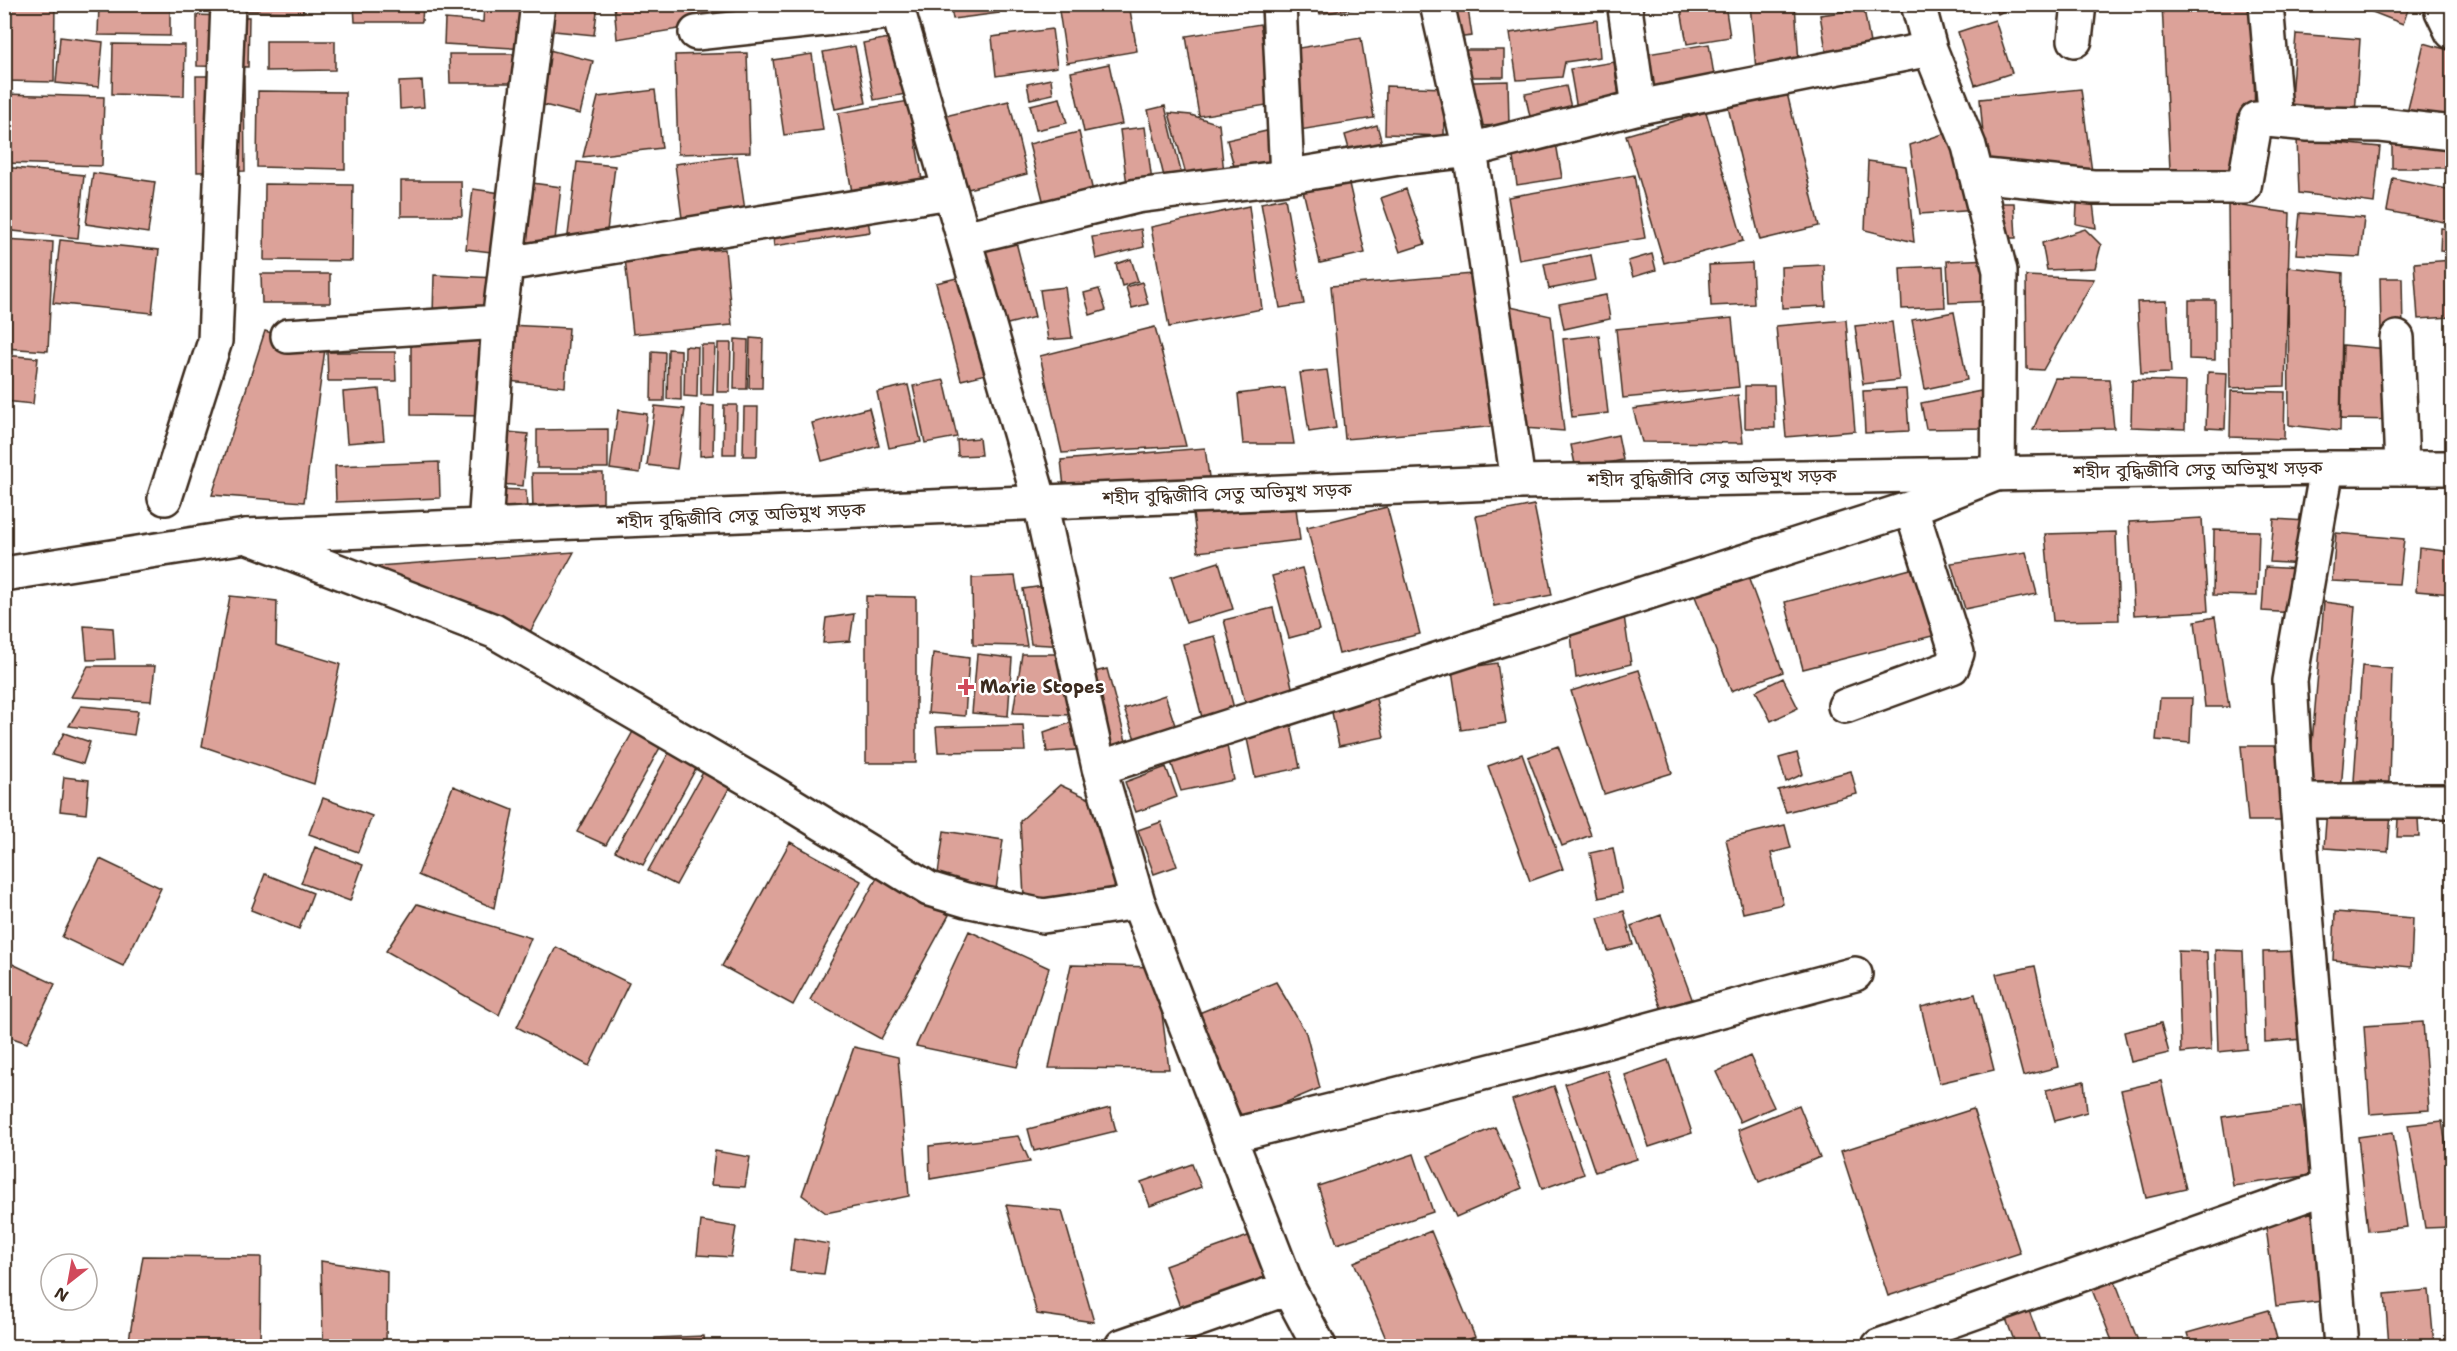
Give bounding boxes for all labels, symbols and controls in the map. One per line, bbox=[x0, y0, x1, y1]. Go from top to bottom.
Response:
street label: শহীদ বুদ্ধিজীবি সেতু অভিমুখ সড়ক bbox=[2072, 456, 2323, 484]
street label: শহীদ বুদ্ধিজীবি সেতু অভিমুখ সড়ক bbox=[1586, 464, 1837, 492]
street label: শহীদ বুদ্ধিজীবি সেতু অভিমুখ সড়ক bbox=[1101, 478, 1353, 510]
street label: শহীদ বুদ্ধিজীবি সেতু অভিমুখ সড়ক bbox=[615, 497, 867, 535]
place label: Marie Stopes bbox=[980, 675, 1104, 699]
marker: Marie Stopes bbox=[957, 678, 975, 696]
north arrow bbox=[39, 1252, 99, 1312]
text: N bbox=[51, 1282, 72, 1307]

